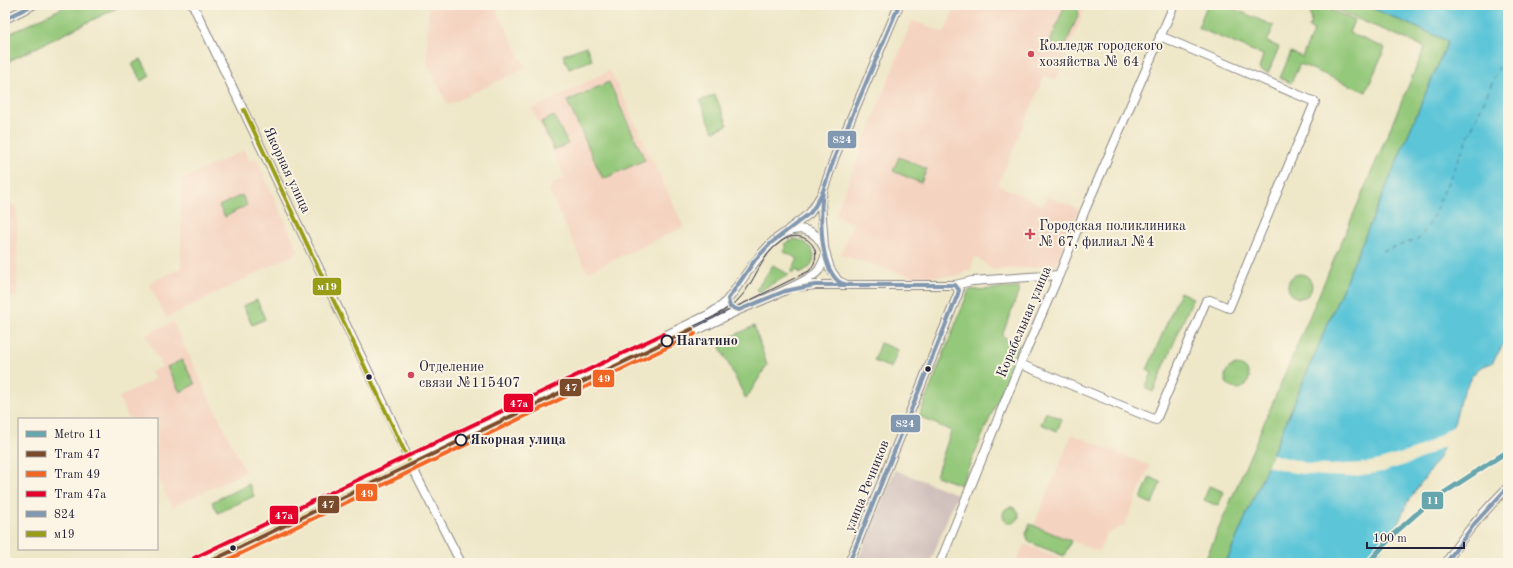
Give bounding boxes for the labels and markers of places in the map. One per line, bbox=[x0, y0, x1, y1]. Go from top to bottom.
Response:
place label: Колледж городского хозяйства № 64 bbox=[1039, 39, 1163, 69]
marker: Колледж городского хозяйства № 64 bbox=[1026, 49, 1036, 59]
place label: Городская поликлиника № 67, филиал №4 bbox=[1039, 219, 1186, 250]
marker: Городская поликлиника № 67, филиал №4 bbox=[1024, 228, 1036, 240]
marker: Нагатино bbox=[660, 334, 674, 348]
place label: Нагатино bbox=[676, 334, 738, 348]
place label: Отделение связи №115407 bbox=[419, 360, 520, 390]
unlabelled marker bbox=[923, 364, 933, 374]
marker: Отделение связи №115407 bbox=[406, 370, 416, 380]
unlabelled marker bbox=[364, 372, 374, 382]
marker: Якорная улица bbox=[454, 433, 468, 447]
place label: Якорная улица bbox=[470, 433, 566, 447]
unlabelled marker bbox=[228, 543, 238, 553]

